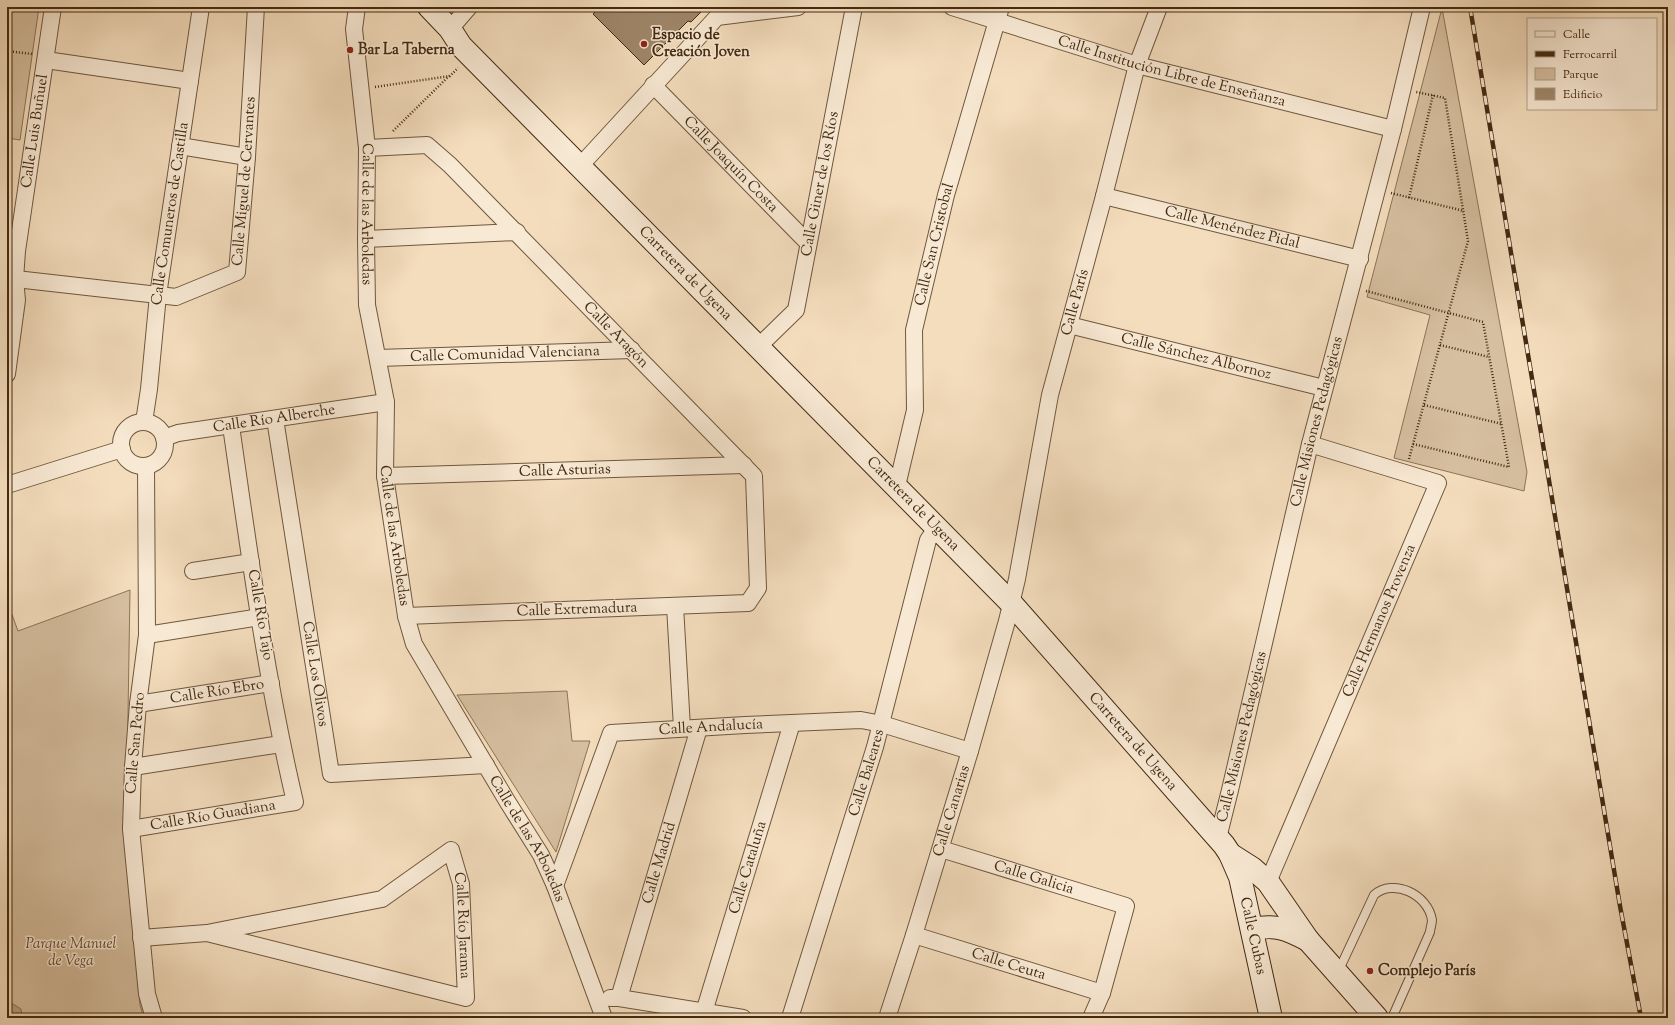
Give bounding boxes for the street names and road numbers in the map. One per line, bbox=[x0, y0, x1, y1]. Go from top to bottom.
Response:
street label: Calle Institución Libre de Enseñanza bbox=[1055, 30, 1288, 112]
street label: Calle Luis Buñuel bbox=[16, 73, 53, 189]
street label: Calle Miguel de Cervantes bbox=[227, 96, 261, 267]
street label: Calle Giner de los Ríos bbox=[796, 109, 844, 258]
street label: Calle Joaquín Costa bbox=[679, 111, 783, 217]
street label: Calle Comuneros de Castilla bbox=[147, 121, 194, 306]
street label: Calle de las Arboledas bbox=[355, 143, 378, 285]
street label: Calle San Cristobal bbox=[910, 181, 959, 308]
street label: Calle Menéndez Pidal bbox=[1162, 201, 1302, 254]
street label: Carretera de Ugena bbox=[634, 221, 737, 325]
street label: Calle París bbox=[1056, 267, 1094, 338]
street label: Calle Aragón bbox=[578, 297, 654, 373]
street label: Calle Sánchez Albornoz bbox=[1119, 328, 1274, 385]
street label: Calle Misiones Pedagógicas bbox=[1285, 334, 1348, 509]
street label: Calle Comunidad Valenciana bbox=[410, 341, 600, 367]
street label: Calle Río Alberche bbox=[212, 399, 337, 438]
street label: Carretera de Ugena bbox=[862, 452, 965, 556]
street label: Calle Asturias bbox=[519, 459, 611, 482]
street label: Calle de las Arboledas bbox=[374, 465, 415, 607]
street label: Calle Hermanos Provenza bbox=[1337, 541, 1421, 701]
street label: Calle Río Tajo bbox=[242, 568, 278, 662]
street label: Calle Extremadura bbox=[516, 597, 638, 623]
street label: Calle Los Olivos bbox=[297, 620, 334, 728]
street label: Calle Misiones Pedagógicas bbox=[1212, 649, 1272, 825]
street label: Calle Río Ebro bbox=[168, 674, 266, 709]
street label: Carretera de Ugena bbox=[1084, 688, 1182, 796]
street label: Calle San Pedro bbox=[121, 691, 151, 795]
street label: Calle Andalucía bbox=[658, 714, 763, 741]
street label: Calle Baleares bbox=[843, 727, 890, 819]
street label: Calle Canarias bbox=[928, 763, 976, 859]
street label: Calle de las Arboledas bbox=[484, 772, 571, 905]
street label: Calle Río Guadiana bbox=[149, 795, 277, 836]
street label: Calle Cataluña bbox=[724, 818, 772, 917]
street label: Calle Madrid bbox=[637, 819, 681, 906]
street label: Calle Galicia bbox=[991, 855, 1076, 900]
street label: Calle Río Jarama bbox=[448, 870, 476, 979]
street label: Calle Cubas bbox=[1234, 895, 1272, 977]
street label: Calle Ceuta bbox=[969, 943, 1048, 986]

